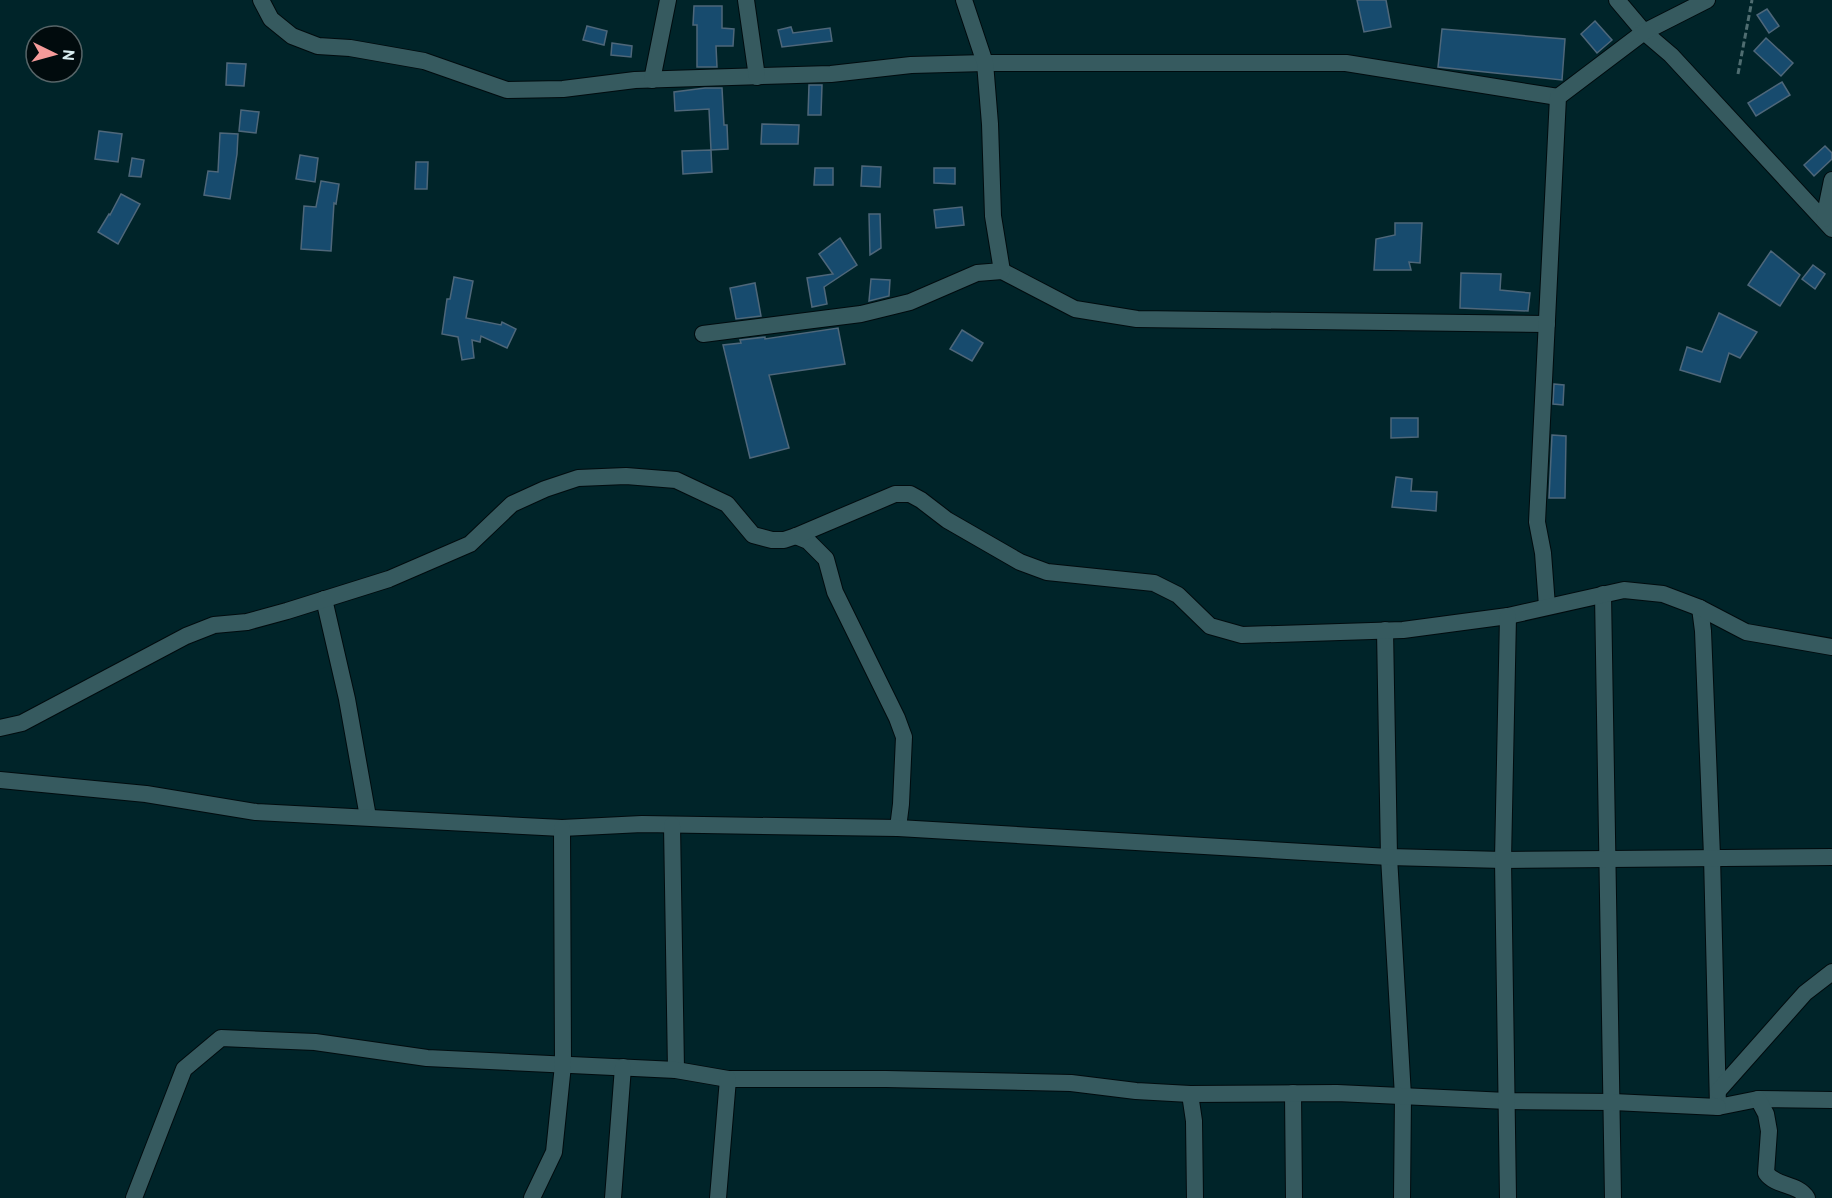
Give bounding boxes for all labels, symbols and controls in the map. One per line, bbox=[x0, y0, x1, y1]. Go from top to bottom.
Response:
north arrow bbox=[24, 24, 84, 84]
text: N bbox=[56, 49, 77, 62]

